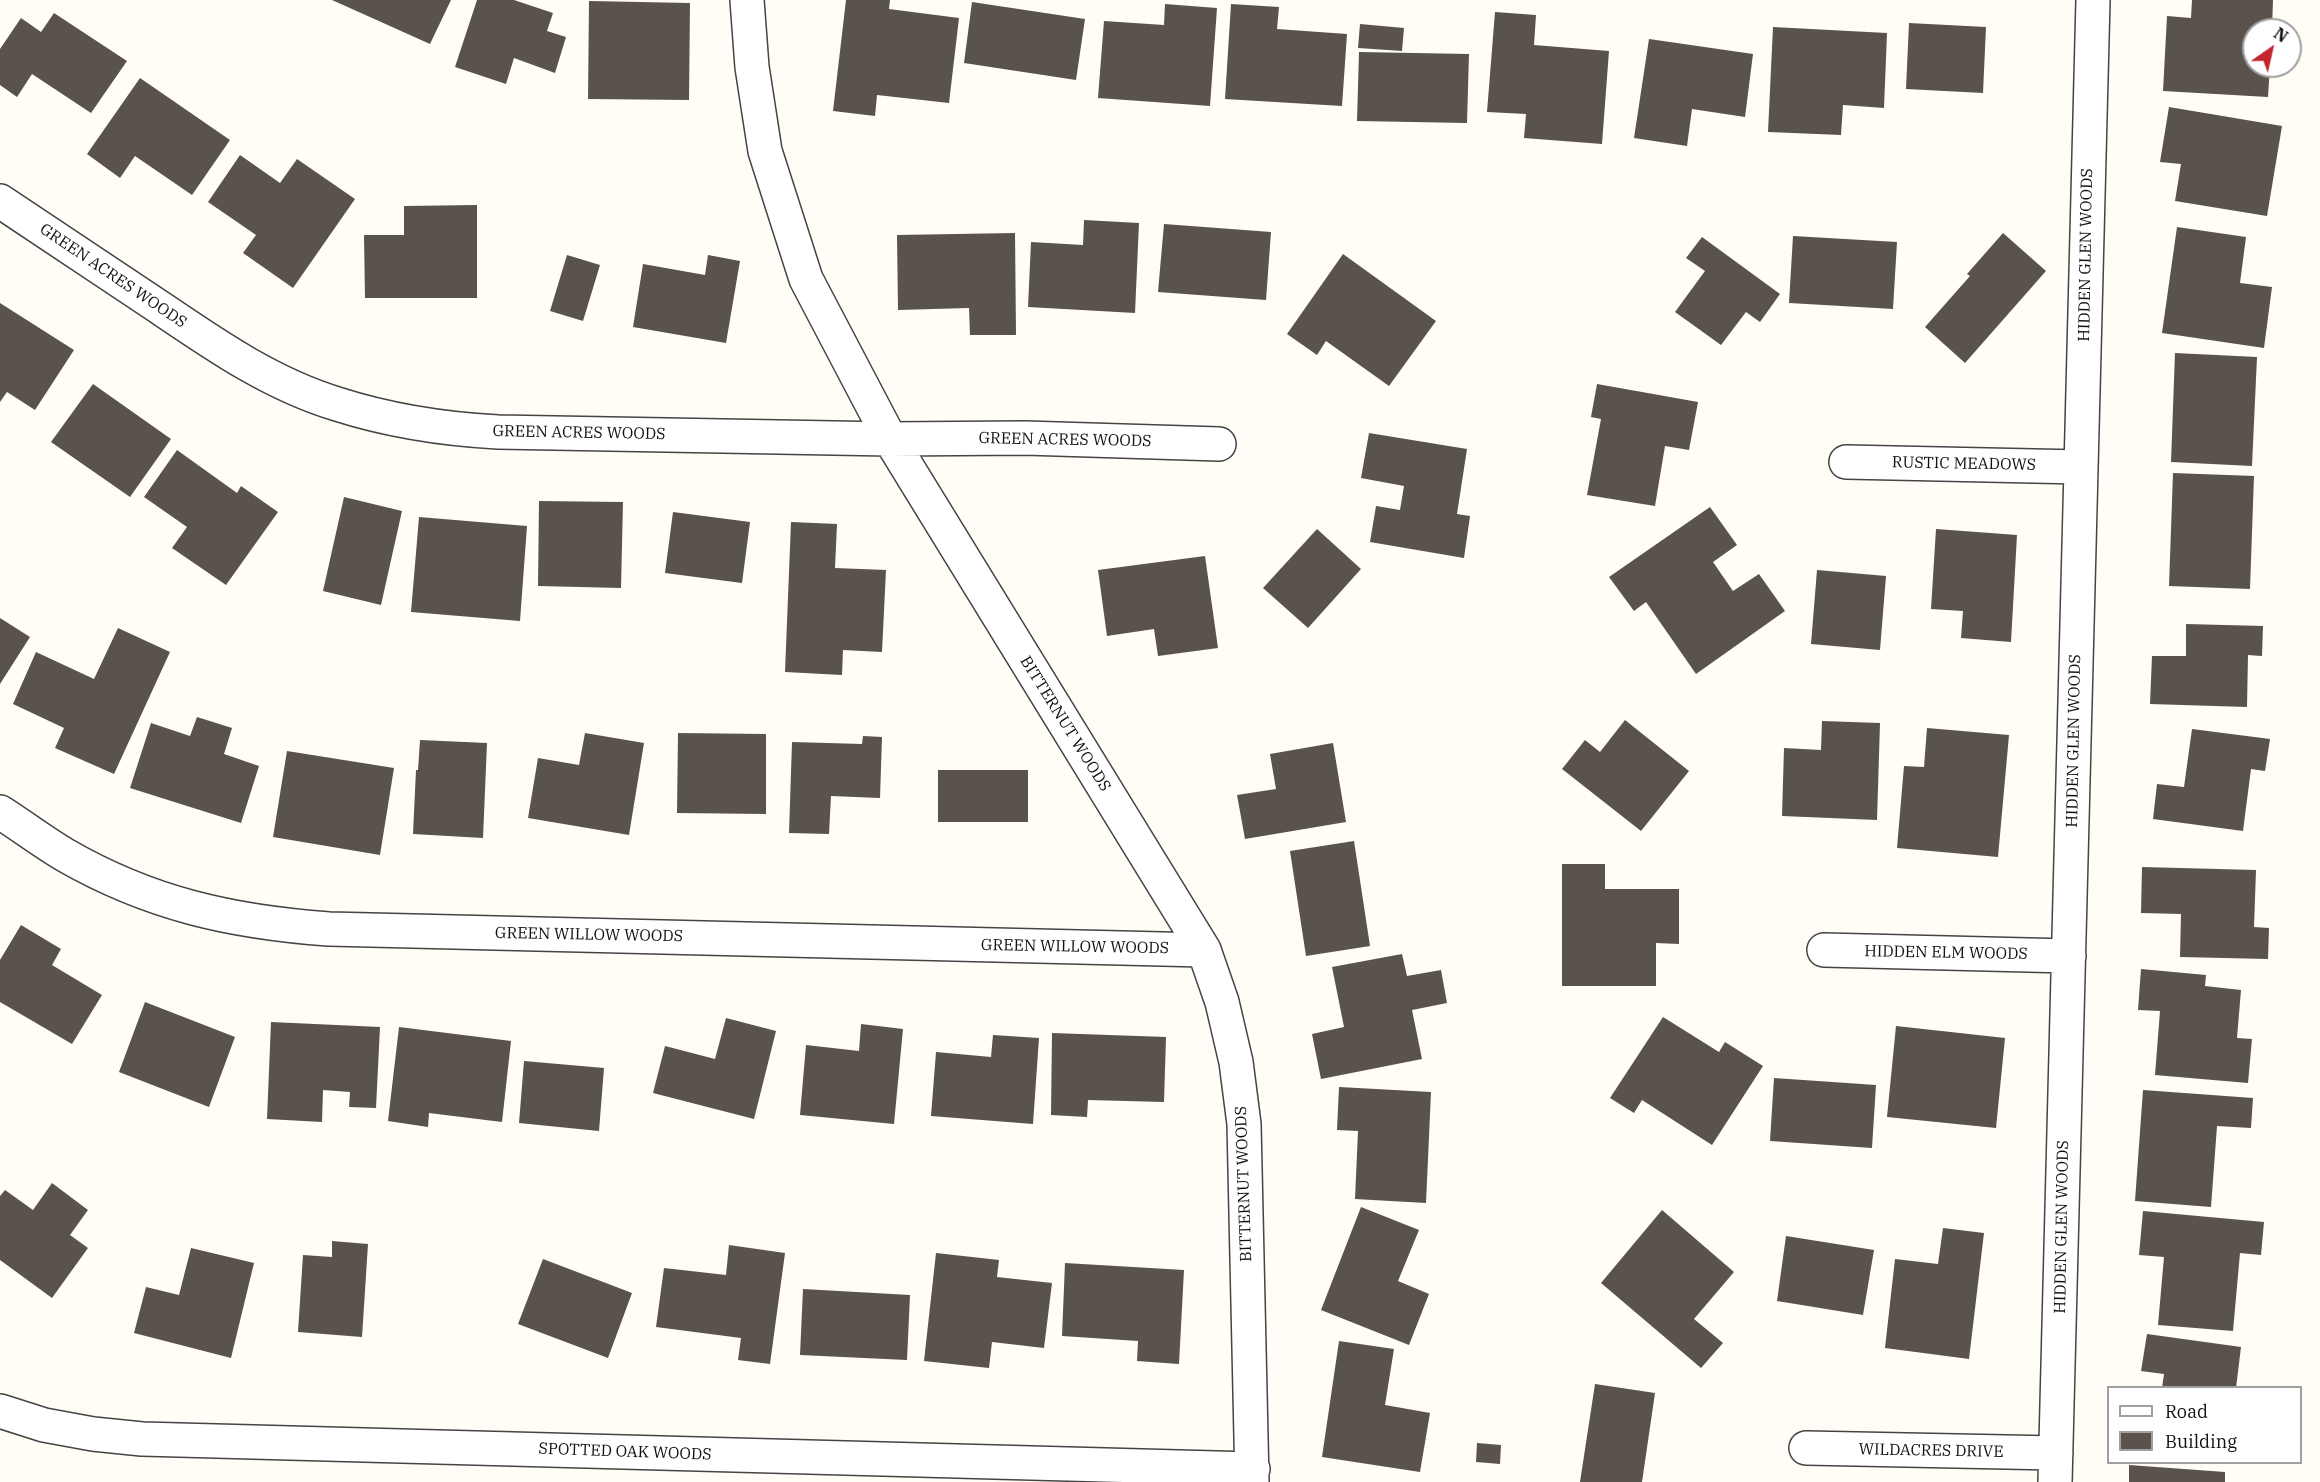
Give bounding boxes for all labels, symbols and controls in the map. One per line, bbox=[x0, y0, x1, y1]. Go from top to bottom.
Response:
north arrow bbox=[2242, 18, 2302, 78]
text: N bbox=[2270, 23, 2292, 47]
street label: HIDDEN GLEN WOODS bbox=[2075, 168, 2097, 342]
street label: GREEN ACRES WOODS bbox=[36, 220, 190, 332]
street label: GREEN ACRES WOODS bbox=[492, 422, 666, 444]
street label: GREEN ACRES WOODS bbox=[978, 429, 1152, 451]
street label: RUSTIC MEADOWS bbox=[1892, 453, 2036, 475]
street label: BITTERNUT WOODS bbox=[1016, 653, 1114, 795]
street label: HIDDEN GLEN WOODS bbox=[2063, 654, 2085, 828]
street label: GREEN WILLOW WOODS bbox=[495, 924, 683, 946]
street label: GREEN WILLOW WOODS bbox=[981, 936, 1169, 958]
street label: HIDDEN ELM WOODS bbox=[1864, 942, 2028, 964]
street label: BITTERNUT WOODS bbox=[1232, 1106, 1256, 1262]
street label: HIDDEN GLEN WOODS bbox=[2051, 1140, 2073, 1314]
legend bbox=[2107, 1386, 2302, 1464]
text: Road bbox=[2165, 1400, 2208, 1423]
text: Building bbox=[2165, 1430, 2237, 1453]
street label: SPOTTED OAK WOODS bbox=[538, 1439, 712, 1465]
street label: WILDACRES DRIVE bbox=[1858, 1440, 2004, 1462]

